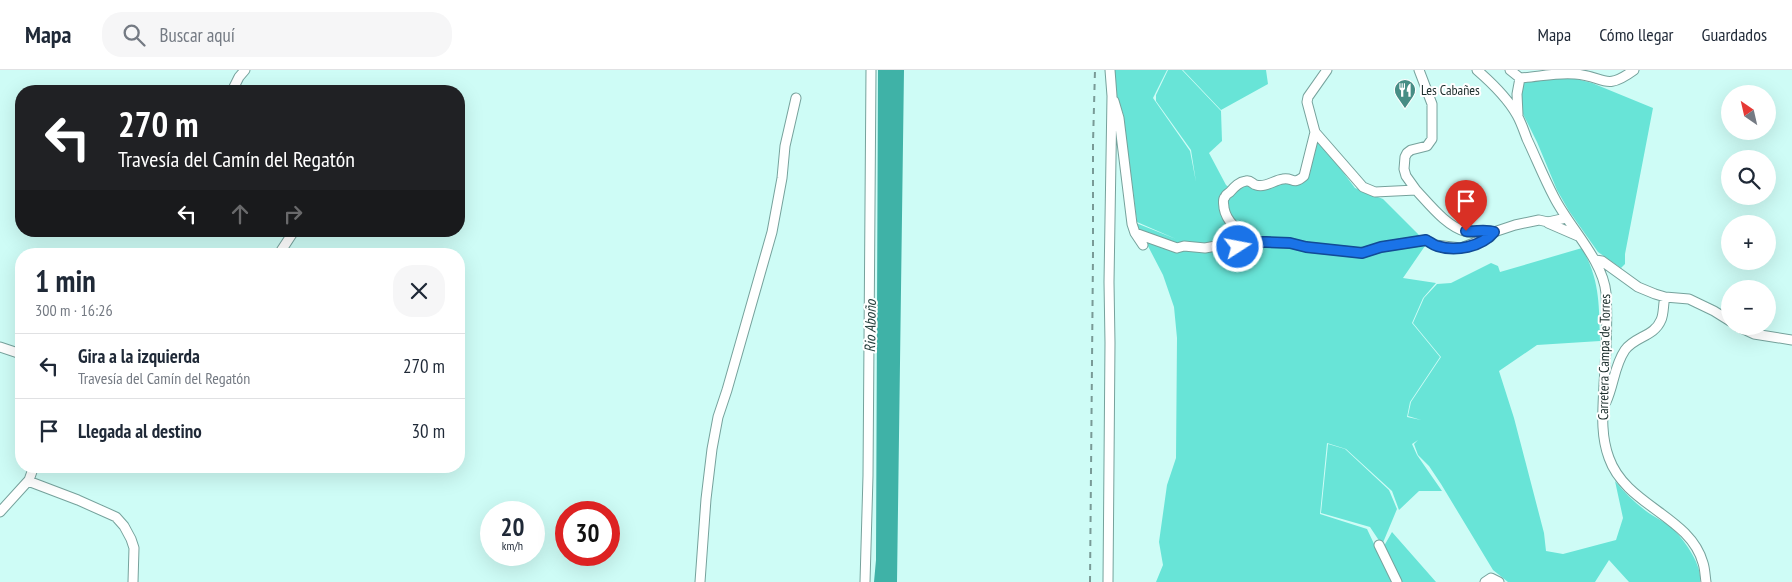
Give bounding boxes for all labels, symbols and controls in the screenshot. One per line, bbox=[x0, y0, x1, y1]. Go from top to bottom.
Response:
search box bbox=[102, 12, 452, 57]
text: Mapa bbox=[25, 19, 72, 50]
icon: search bbox=[120, 21, 148, 49]
text: Buscar aquí bbox=[160, 23, 235, 47]
text: Mapa bbox=[1537, 23, 1571, 46]
text: Cómo llegar bbox=[1599, 23, 1674, 46]
text: Guardados bbox=[1702, 23, 1767, 46]
restaurant icon: Les Cabañes bbox=[1393, 78, 1417, 109]
place label: Les Cabañes bbox=[1421, 81, 1480, 99]
north arrow bbox=[1721, 85, 1776, 140]
map controls bbox=[1721, 85, 1776, 335]
text: 270 m bbox=[118, 101, 199, 147]
icon: left bbox=[35, 105, 100, 170]
text: Travesía del Camín del Regatón bbox=[118, 145, 355, 173]
button: search bbox=[1721, 150, 1776, 205]
pin bbox=[1445, 180, 1487, 231]
icon: arrive bbox=[1452, 187, 1480, 215]
icon: left bbox=[173, 200, 201, 228]
icon: ahead bbox=[226, 200, 254, 228]
icon: right bbox=[279, 200, 307, 228]
button: + bbox=[1721, 215, 1776, 270]
position arrow bbox=[1211, 220, 1263, 272]
text: 1 min bbox=[35, 261, 96, 300]
button: close bbox=[393, 265, 445, 317]
button: − bbox=[1721, 280, 1776, 335]
street label: Carretera Campa de Torres bbox=[1594, 293, 1614, 420]
water label: Rio Aboño bbox=[860, 298, 880, 353]
text: 300 m · 16:26 bbox=[35, 300, 113, 320]
text: Gira a la izquierda bbox=[78, 344, 200, 368]
icon: left bbox=[35, 352, 63, 380]
text: 270 m bbox=[403, 354, 445, 378]
text: Travesía del Camín del Regatón bbox=[78, 368, 250, 388]
icon: arrive bbox=[35, 417, 63, 445]
text: Llegada al destino bbox=[78, 419, 202, 443]
text: 30 m bbox=[412, 419, 445, 443]
speed limit sign: 30 bbox=[555, 501, 620, 566]
text: 20 bbox=[501, 511, 524, 543]
text: km/h bbox=[502, 538, 523, 553]

